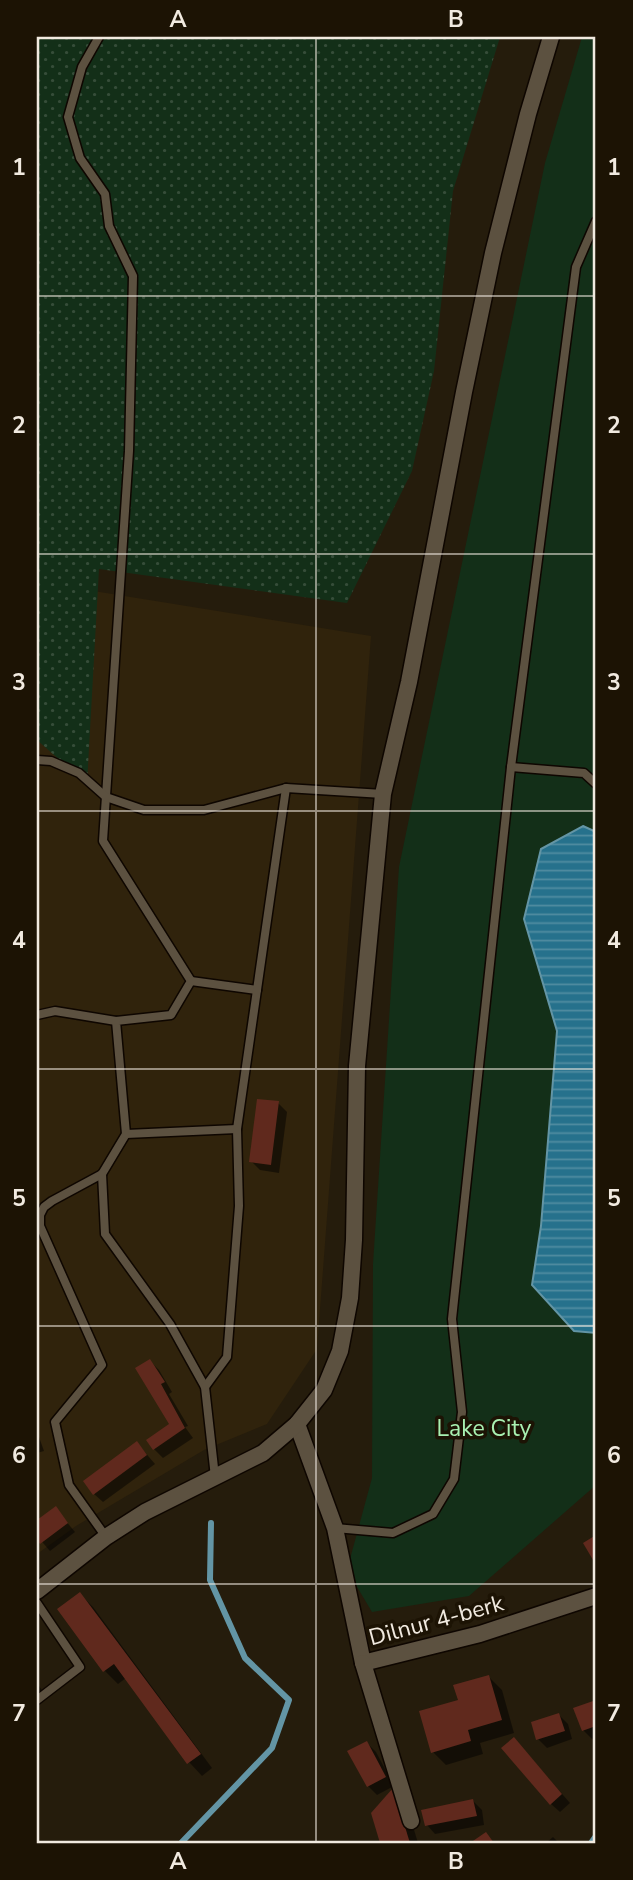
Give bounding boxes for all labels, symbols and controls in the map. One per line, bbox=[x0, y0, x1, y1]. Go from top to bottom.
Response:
text: A bbox=[169, 4, 187, 35]
text: B bbox=[448, 4, 464, 35]
text: 1 bbox=[12, 152, 26, 183]
text: 1 bbox=[607, 152, 621, 183]
text: 2 bbox=[12, 410, 26, 441]
text: 2 bbox=[607, 410, 621, 441]
text: 3 bbox=[12, 667, 26, 698]
text: 3 bbox=[607, 667, 621, 698]
text: 4 bbox=[12, 925, 26, 956]
text: 4 bbox=[607, 925, 621, 956]
text: 5 bbox=[12, 1183, 26, 1214]
text: 5 bbox=[607, 1183, 621, 1214]
park label: Lake City bbox=[437, 1413, 532, 1444]
text: 6 bbox=[12, 1440, 26, 1471]
text: 6 bbox=[607, 1440, 621, 1471]
street label: Dilnur 4-berk bbox=[365, 1587, 507, 1653]
text: 7 bbox=[12, 1698, 26, 1729]
text: 7 bbox=[607, 1698, 621, 1729]
text: A bbox=[169, 1846, 187, 1877]
text: B bbox=[448, 1846, 464, 1877]

